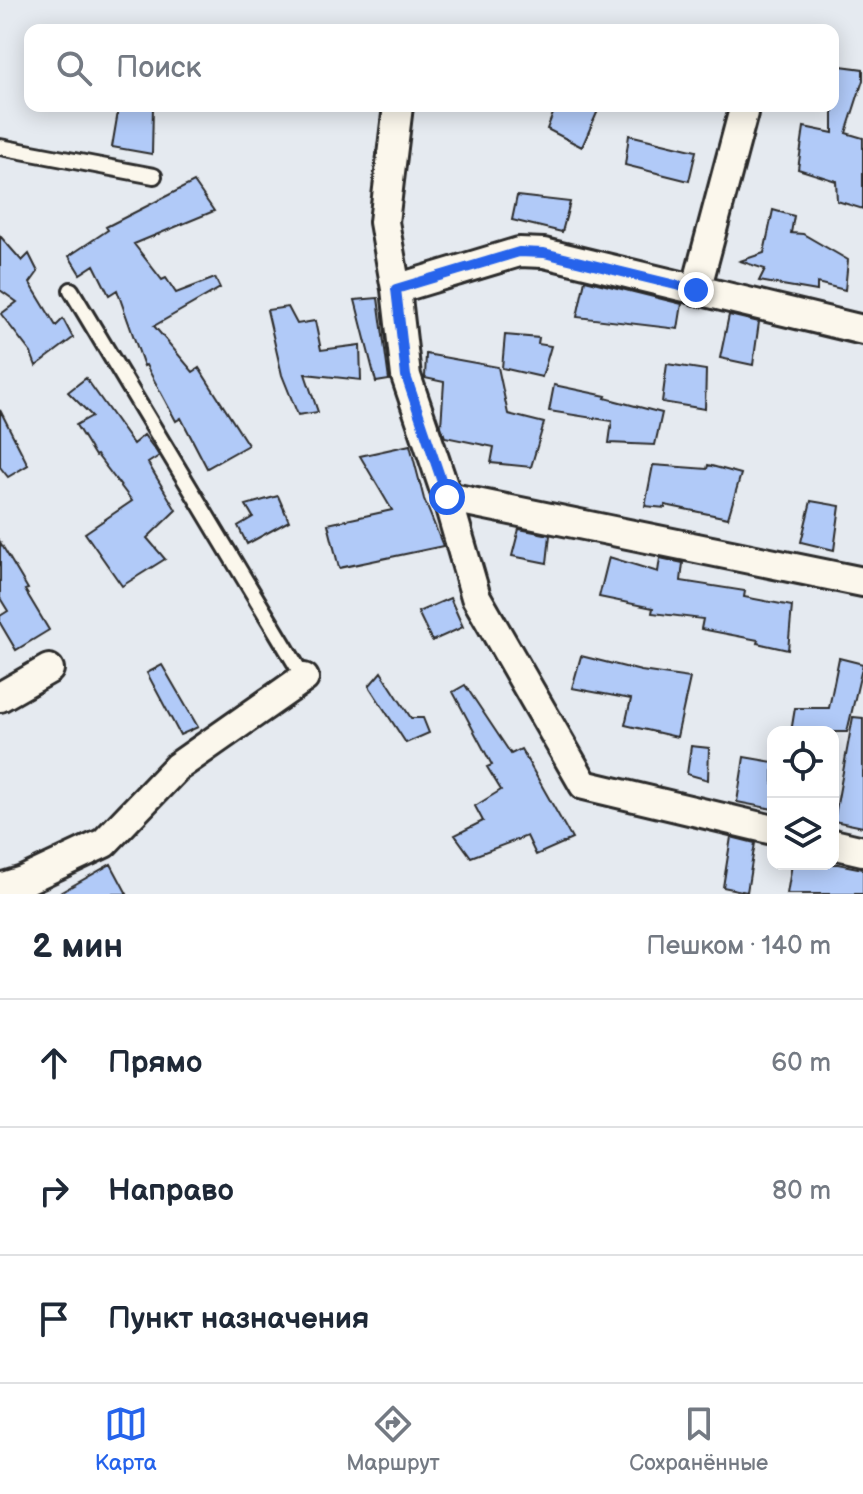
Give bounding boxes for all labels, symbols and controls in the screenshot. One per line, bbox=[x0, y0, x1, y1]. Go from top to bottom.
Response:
search box bbox=[24, 24, 839, 112]
icon: search bbox=[52, 46, 96, 90]
text: Поиск bbox=[116, 50, 202, 86]
route end bbox=[678, 272, 714, 308]
route start bbox=[429, 479, 465, 515]
map controls bbox=[767, 726, 839, 870]
button: locate bbox=[767, 726, 839, 798]
button: layers bbox=[767, 798, 839, 870]
text: 2 мин bbox=[32, 926, 123, 967]
text: Пешком · 140 m bbox=[646, 931, 831, 962]
icon: ahead bbox=[32, 1041, 76, 1085]
text: Прямо bbox=[108, 1045, 202, 1081]
text: 60 m bbox=[771, 1048, 831, 1079]
icon: right bbox=[32, 1169, 76, 1213]
text: Направо bbox=[108, 1173, 234, 1209]
text: 80 m bbox=[772, 1176, 831, 1207]
icon: arrive bbox=[32, 1297, 76, 1341]
text: Пункт назначения bbox=[108, 1301, 369, 1337]
tab: Карта bbox=[95, 1402, 157, 1477]
tab: Маршрут bbox=[346, 1402, 440, 1477]
tab: Сохранённые bbox=[629, 1402, 768, 1477]

